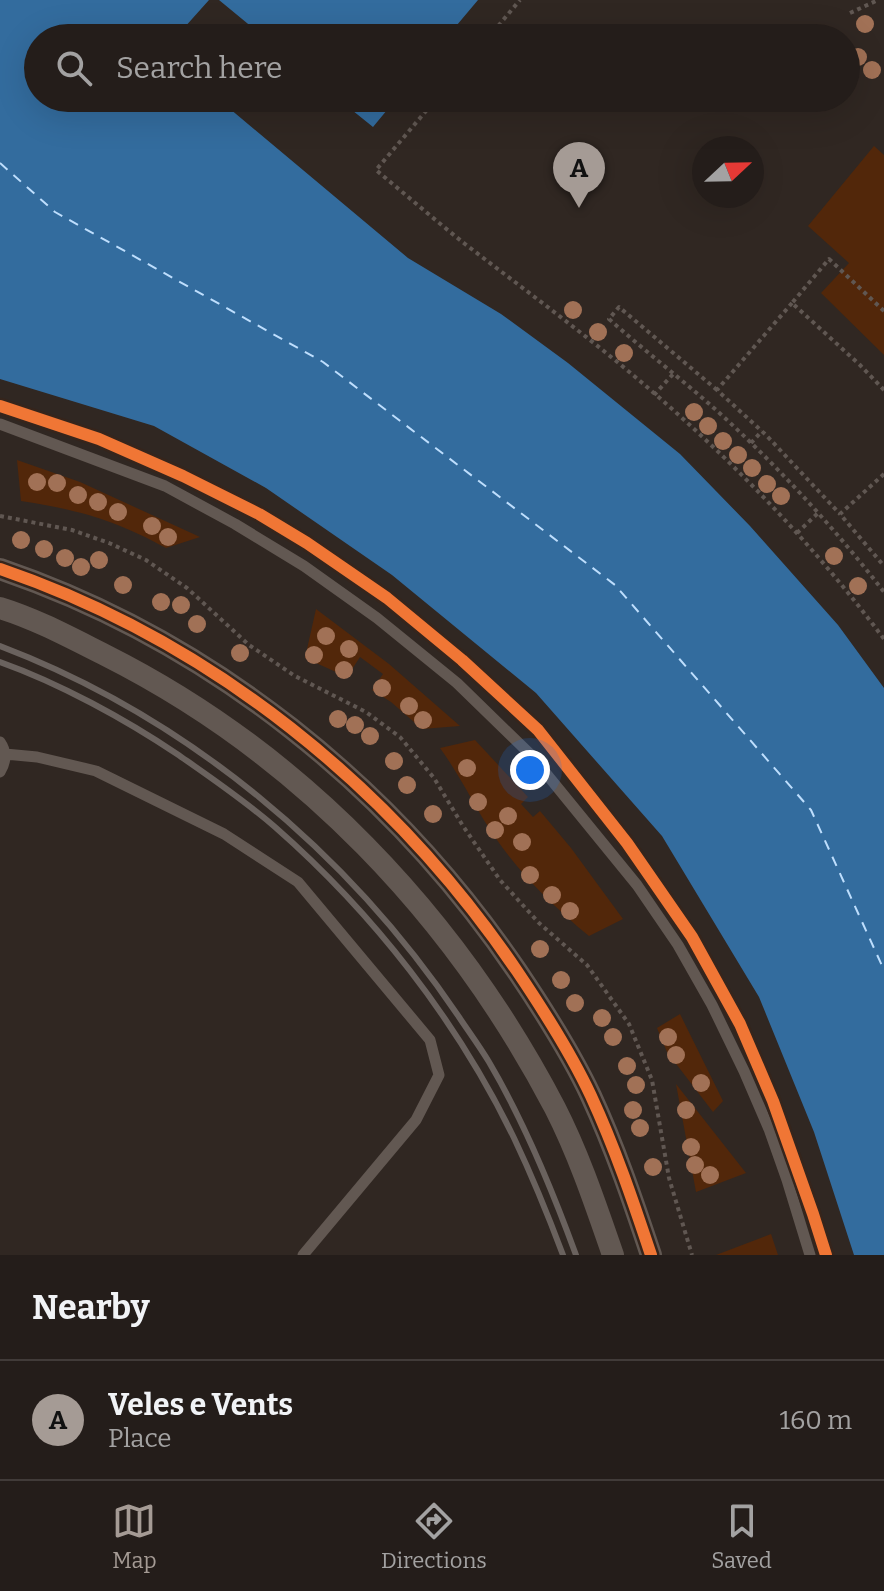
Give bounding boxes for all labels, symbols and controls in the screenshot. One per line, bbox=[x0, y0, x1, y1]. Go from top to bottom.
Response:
search box bbox=[24, 24, 860, 112]
icon: search bbox=[52, 46, 96, 90]
text: Search here bbox=[116, 50, 283, 86]
north arrow bbox=[692, 136, 764, 208]
pin: A bbox=[553, 142, 605, 208]
your location bbox=[510, 750, 550, 790]
text: Nearby bbox=[32, 1287, 150, 1328]
text: Veles e Vents bbox=[108, 1387, 293, 1423]
text: A bbox=[49, 1405, 67, 1436]
text: 160 m bbox=[780, 1405, 852, 1436]
text: Place bbox=[108, 1423, 172, 1454]
tab: Map bbox=[112, 1499, 157, 1574]
tab: Directions bbox=[381, 1499, 487, 1574]
tab: Saved bbox=[711, 1499, 772, 1574]

